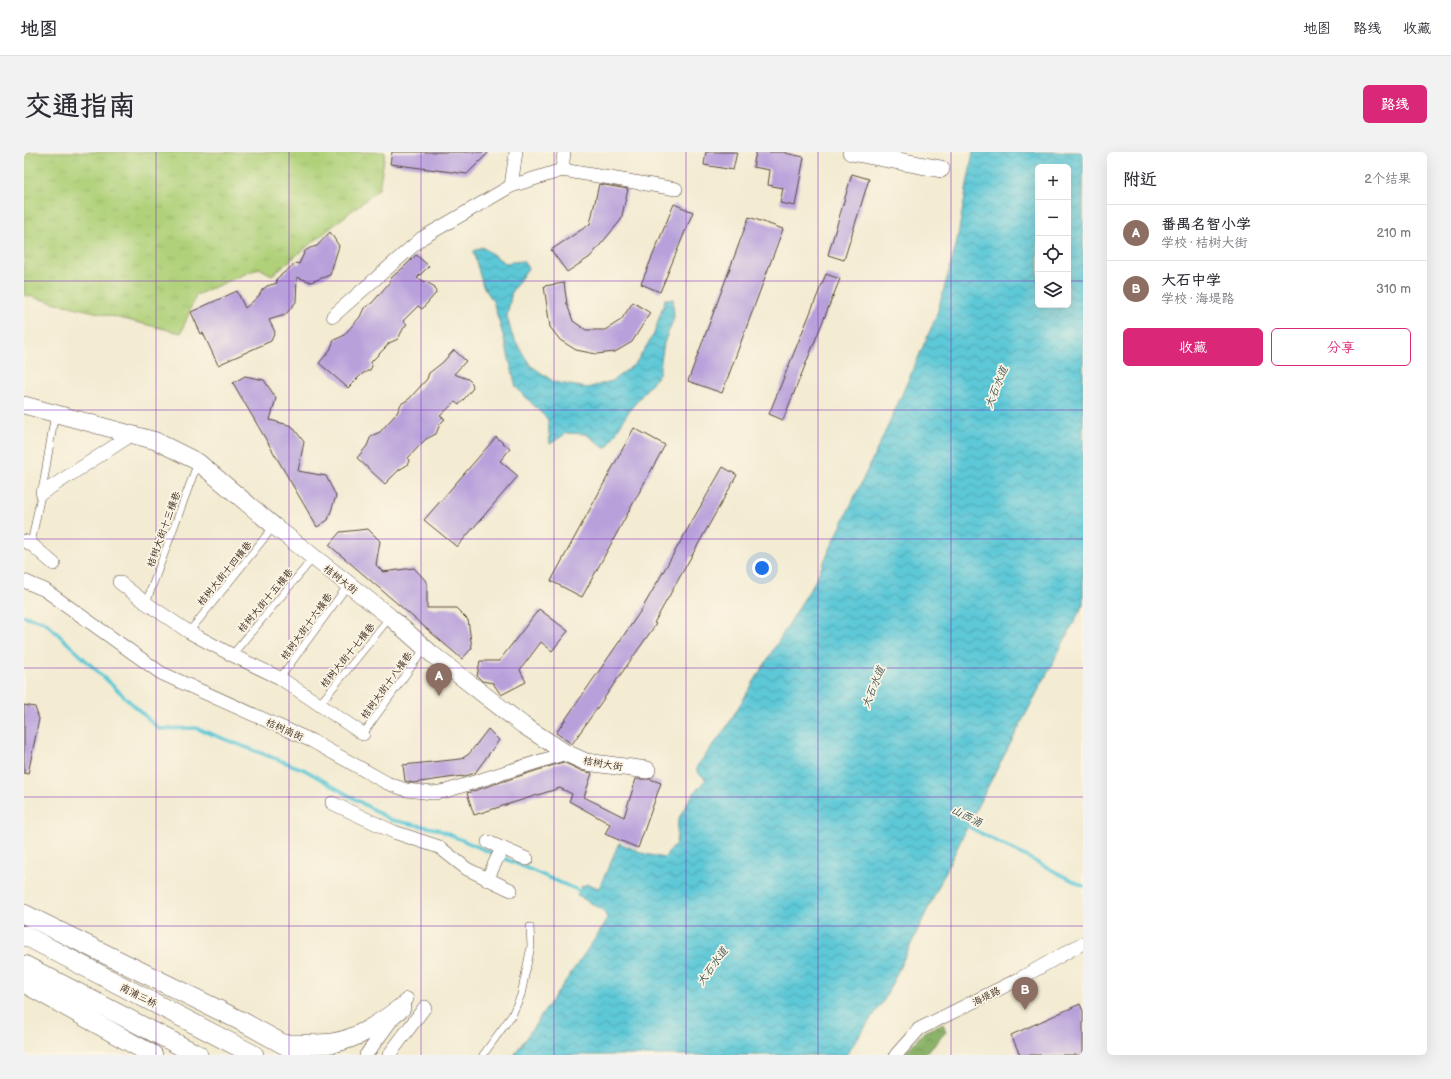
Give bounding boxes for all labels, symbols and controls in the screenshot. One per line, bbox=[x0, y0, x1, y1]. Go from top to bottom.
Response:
text: 地图 bbox=[20, 18, 58, 41]
text: 地图 bbox=[1303, 20, 1331, 37]
text: 路线 bbox=[1353, 20, 1381, 37]
text: 收藏 bbox=[1403, 20, 1431, 37]
button: 路线 bbox=[1363, 85, 1427, 123]
text: 交通指南 bbox=[24, 90, 136, 123]
map controls bbox=[1035, 164, 1071, 308]
button: + bbox=[1035, 164, 1071, 200]
text: 附近 bbox=[1123, 170, 1157, 190]
text: 2个结果 bbox=[1364, 171, 1411, 187]
button: − bbox=[1035, 200, 1071, 236]
text: 番禺名智小学 bbox=[1161, 215, 1251, 234]
text: A bbox=[1132, 225, 1140, 241]
text: 210 m bbox=[1377, 225, 1411, 241]
text: 学校 · 桔树大街 bbox=[1161, 235, 1247, 251]
button: locate bbox=[1035, 236, 1071, 272]
text: 大石中学 bbox=[1161, 271, 1221, 290]
button: layers bbox=[1035, 272, 1071, 308]
text: B bbox=[1131, 281, 1141, 297]
text: 310 m bbox=[1376, 281, 1411, 297]
text: 学校 · 海堤路 bbox=[1161, 291, 1234, 307]
button: 收藏 bbox=[1123, 328, 1263, 366]
button: 分享 bbox=[1271, 328, 1411, 366]
water label: 大石水道 bbox=[982, 363, 1011, 410]
street label: 桔树大街十三横巷 bbox=[145, 489, 184, 569]
street label: 桔树大街十四横巷 bbox=[195, 538, 255, 608]
your location bbox=[752, 558, 772, 578]
street label: 桔树大街 bbox=[321, 563, 360, 597]
street label: 桔树大街十五横巷 bbox=[235, 565, 297, 635]
street label: 桔树大街十六横巷 bbox=[278, 590, 336, 662]
street label: 桔树大街十七横巷 bbox=[318, 620, 378, 690]
street label: 桔树大街十八横巷 bbox=[358, 649, 416, 721]
pin: A bbox=[426, 663, 452, 696]
water label: 大石水道 bbox=[859, 663, 888, 710]
street label: 桔树南街 bbox=[264, 716, 305, 744]
street label: 桔树大街 bbox=[582, 755, 624, 773]
water label: 山西涌 bbox=[949, 803, 985, 830]
water label: 大石水道 bbox=[694, 944, 731, 988]
pin: B bbox=[1012, 977, 1038, 1010]
street label: 南浦三桥 bbox=[118, 981, 159, 1010]
street label: 海堤路 bbox=[970, 985, 1003, 1009]

